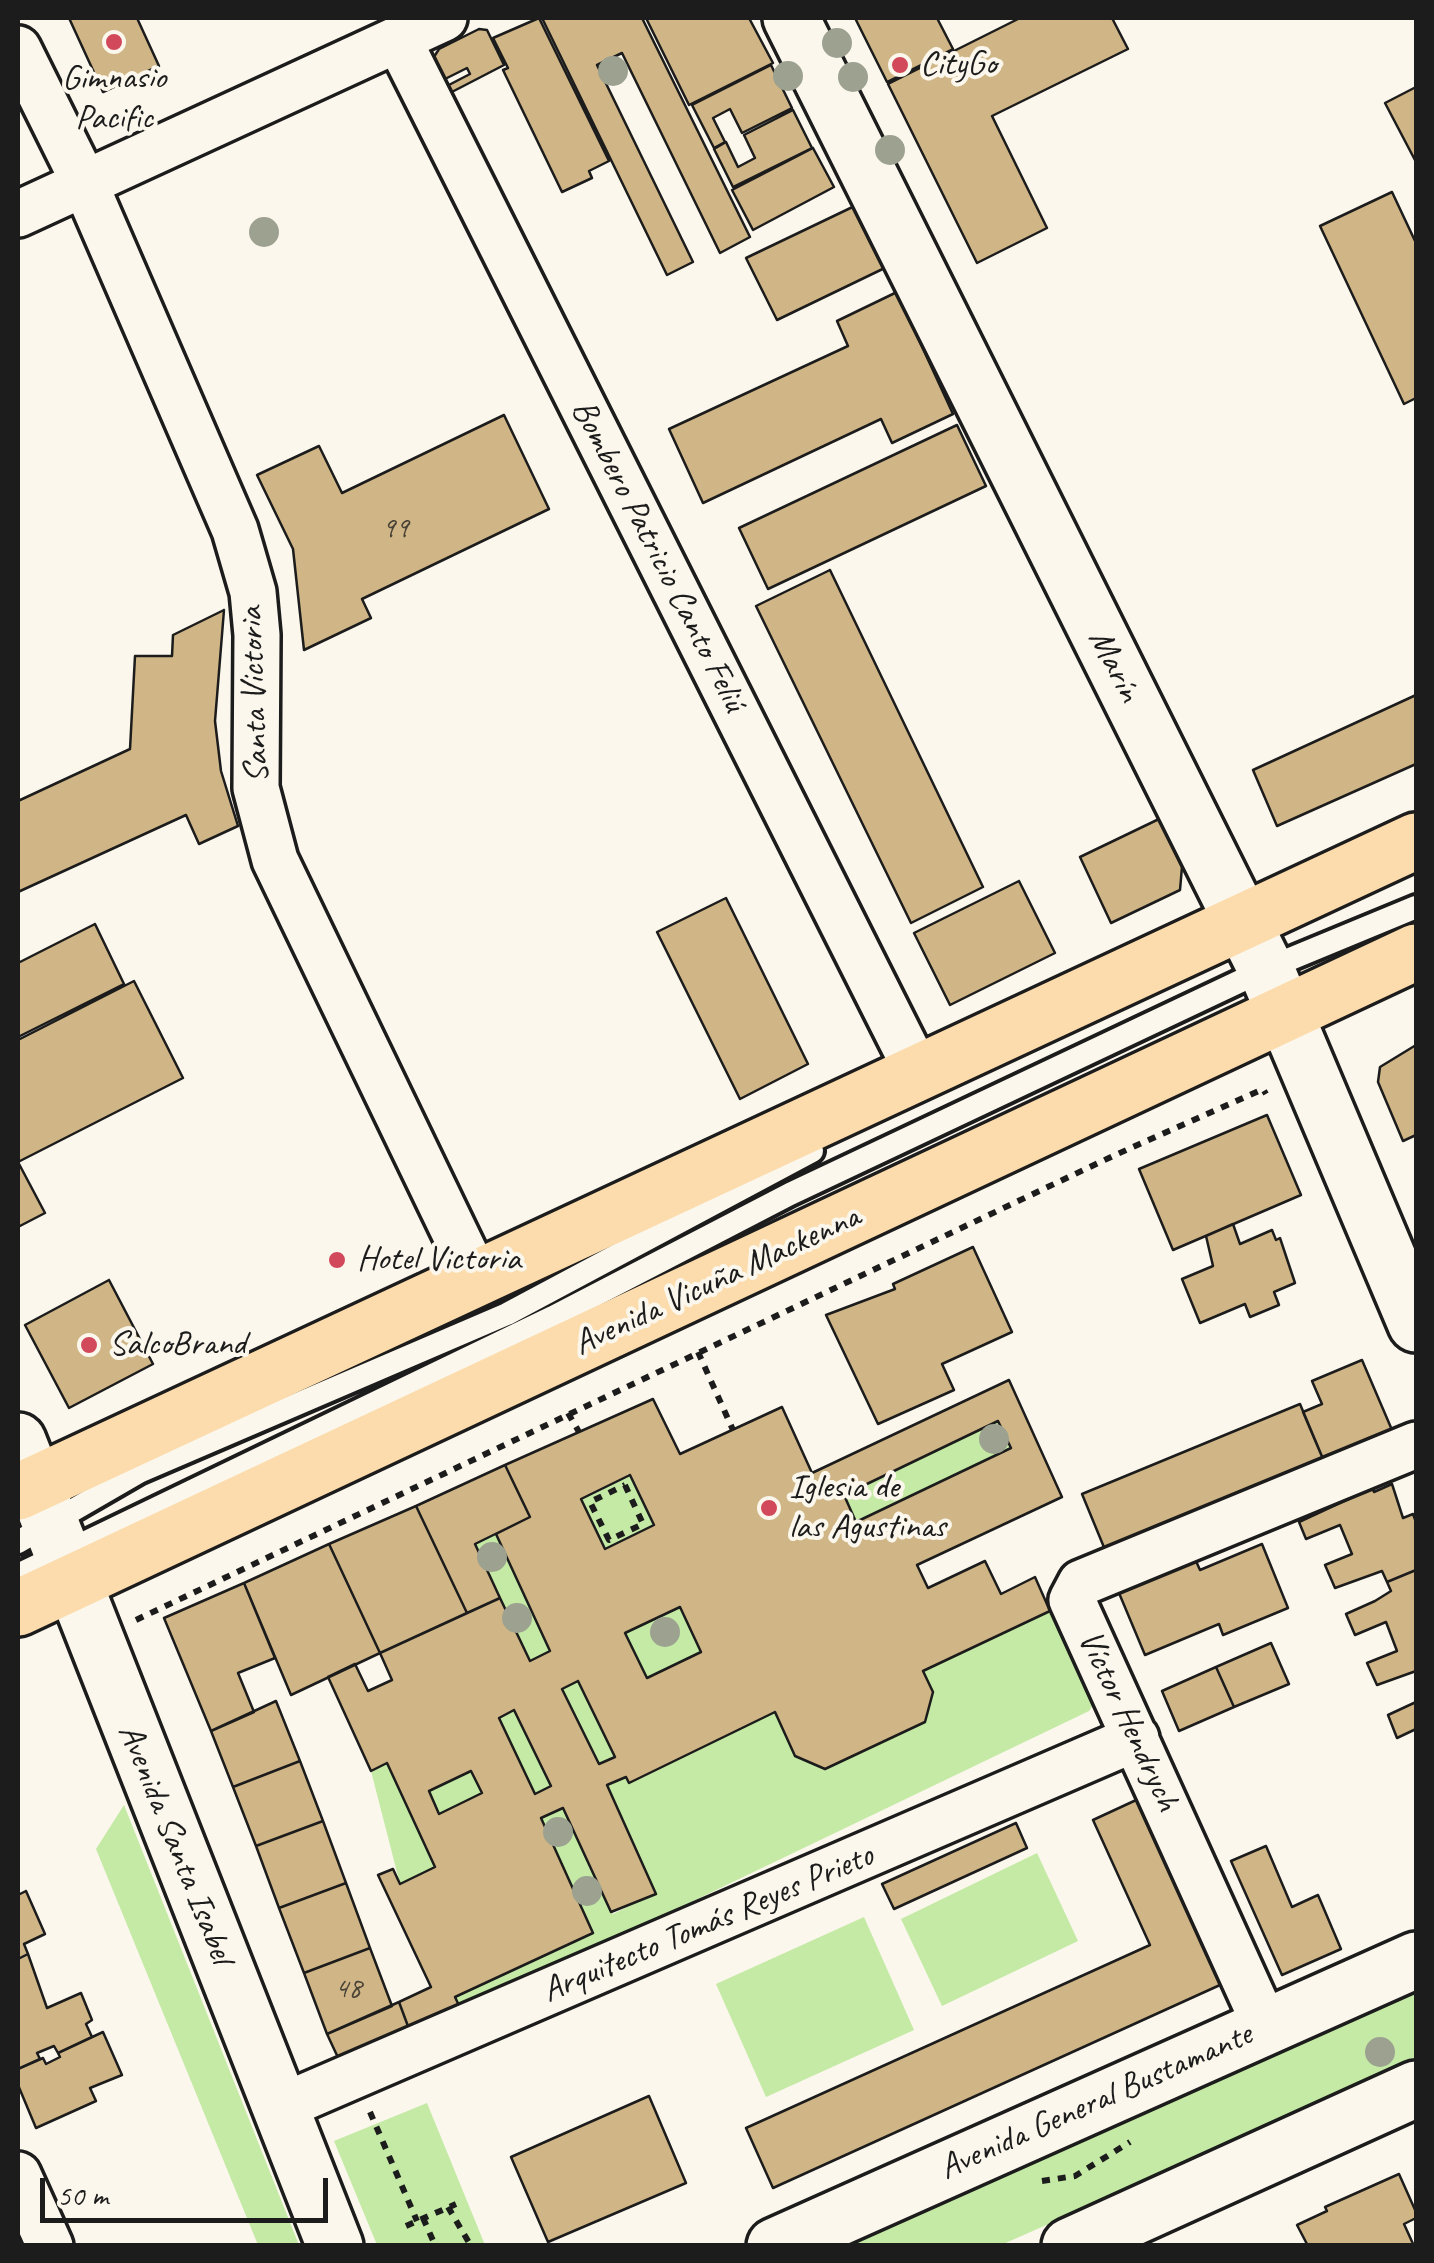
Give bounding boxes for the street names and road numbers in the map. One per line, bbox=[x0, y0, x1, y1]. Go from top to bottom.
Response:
street label: Bombero Patricio Canto Feliú bbox=[561, 393, 755, 719]
street label: Santa Victoria bbox=[231, 606, 279, 784]
street label: Marín bbox=[1078, 623, 1150, 709]
street label: Avenida Vicuña Mackenna bbox=[567, 1196, 867, 1366]
street label: Víctor Hendrych bbox=[1068, 1624, 1188, 1818]
street label: Avenida Santa Isabel bbox=[108, 1718, 242, 1970]
street label: Arquitecto Tomás Reyes Prieto bbox=[536, 1835, 880, 2013]
street label: Avenida General Bustamante bbox=[933, 2014, 1259, 2190]

